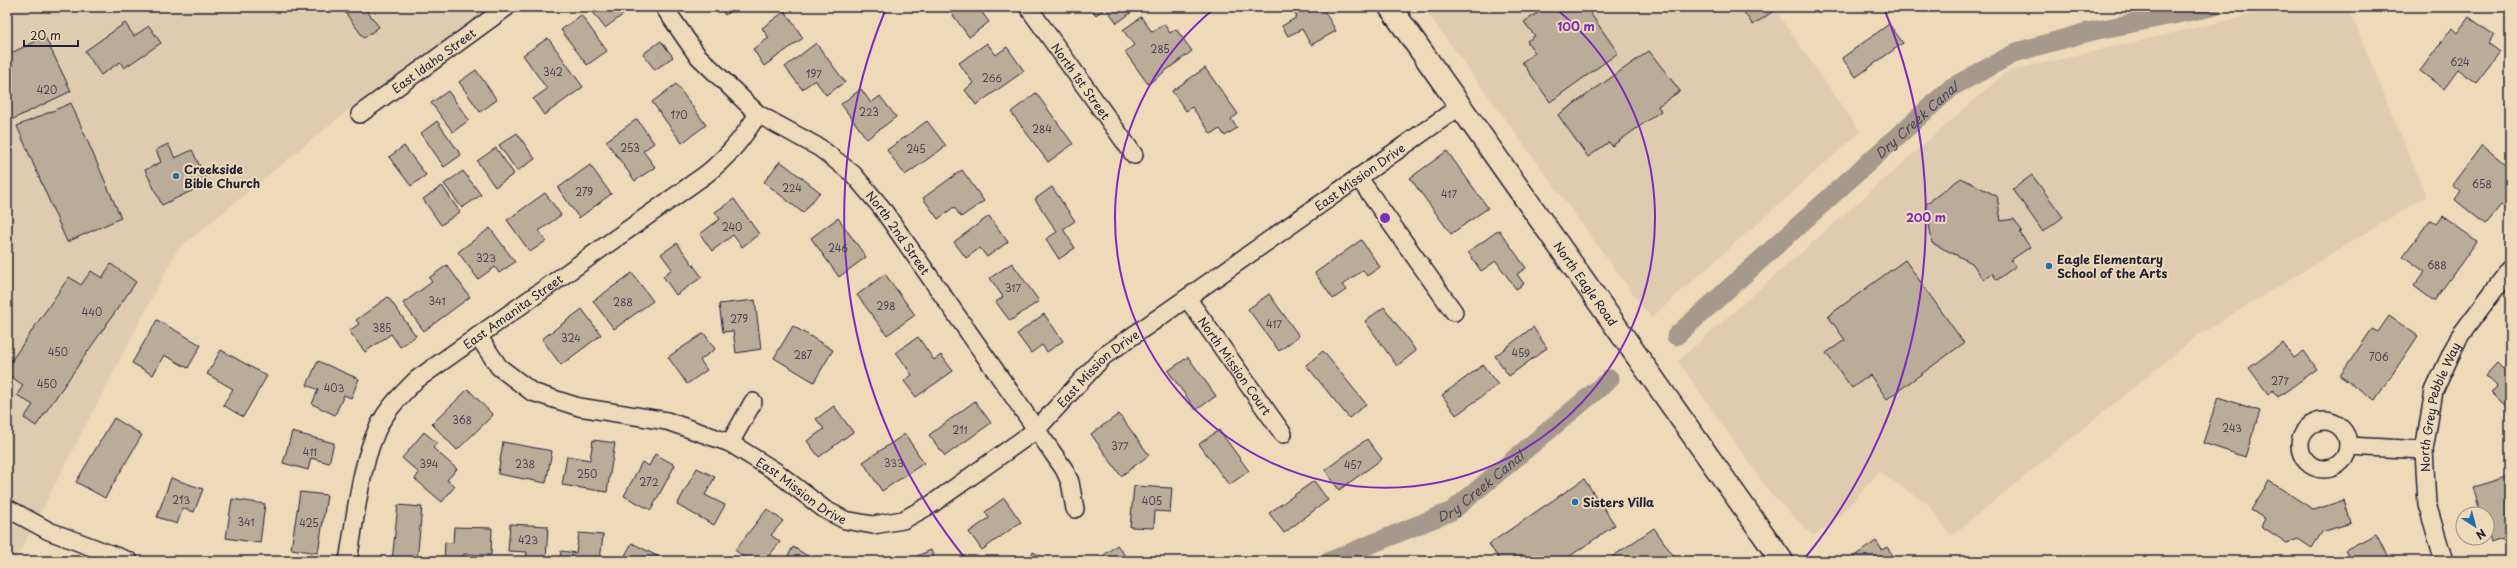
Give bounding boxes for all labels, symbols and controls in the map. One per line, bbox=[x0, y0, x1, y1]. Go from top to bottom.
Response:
text: 100 m bbox=[1557, 17, 1595, 35]
scale bar bbox=[24, 22, 78, 48]
street label: East Idaho Street bbox=[388, 24, 479, 97]
text: 20 m bbox=[30, 26, 61, 44]
street label: North 1st Street bbox=[1047, 39, 1115, 123]
house number: 285 bbox=[1150, 41, 1170, 56]
house number: 624 bbox=[2450, 54, 2470, 69]
house number: 342 bbox=[543, 64, 563, 79]
house number: 197 bbox=[806, 66, 822, 81]
house number: 266 bbox=[982, 70, 1002, 85]
water label: Dry Creek Canal bbox=[1870, 76, 1962, 162]
house number: 420 bbox=[37, 82, 57, 97]
house number: 223 bbox=[859, 104, 879, 119]
house number: 170 bbox=[670, 107, 688, 122]
house number: 284 bbox=[1032, 121, 1052, 136]
street label: East Mission Drive bbox=[1311, 139, 1408, 215]
house number: 253 bbox=[620, 140, 640, 155]
house number: 245 bbox=[906, 141, 926, 156]
place label: Creekside Bible Church bbox=[184, 160, 260, 192]
marker: Creekside Bible Church bbox=[171, 171, 181, 181]
house number: 658 bbox=[2472, 176, 2492, 191]
house number: 224 bbox=[782, 180, 802, 195]
house number: 279 bbox=[575, 184, 593, 199]
house number: 417 bbox=[1441, 186, 1457, 201]
street label: North 2nd Street bbox=[862, 187, 935, 278]
text: 200 m bbox=[1906, 208, 1946, 226]
centre of rings bbox=[1378, 211, 1392, 225]
house number: 240 bbox=[722, 219, 742, 234]
street label: North Eagle Road bbox=[1550, 238, 1622, 330]
house number: 246 bbox=[828, 240, 848, 255]
house number: 323 bbox=[476, 250, 496, 265]
place label: Eagle Elementary School of the Arts bbox=[2057, 250, 2167, 282]
house number: 688 bbox=[2427, 257, 2447, 272]
marker: Eagle Elementary School of the Arts bbox=[2044, 261, 2054, 271]
street label: East Amanita Street bbox=[459, 270, 566, 353]
house number: 317 bbox=[1005, 280, 1021, 295]
house number: 341 bbox=[428, 293, 446, 308]
house number: 288 bbox=[613, 294, 633, 309]
house number: 298 bbox=[876, 298, 896, 313]
house number: 440 bbox=[82, 304, 102, 319]
house number: 279 bbox=[730, 311, 748, 326]
street label: North Mission Court bbox=[1194, 313, 1276, 419]
house number: 417 bbox=[1266, 316, 1282, 331]
house number: 385 bbox=[373, 320, 391, 335]
street label: East Mission Drive bbox=[1053, 325, 1142, 411]
house number: 324 bbox=[561, 330, 581, 345]
street label: North Grey Pebble Way bbox=[2415, 339, 2464, 472]
house number: 450 bbox=[48, 344, 68, 359]
house number: 459 bbox=[1512, 345, 1530, 360]
house number: 287 bbox=[794, 347, 813, 362]
house number: 706 bbox=[2369, 349, 2389, 364]
house number: 277 bbox=[2271, 373, 2290, 388]
house number: 450 bbox=[37, 376, 57, 391]
house number: 403 bbox=[324, 380, 344, 395]
house number: 368 bbox=[452, 412, 472, 427]
house number: 243 bbox=[2222, 420, 2242, 435]
house number: 211 bbox=[952, 422, 968, 437]
house number: 377 bbox=[1111, 438, 1129, 453]
house number: 411 bbox=[303, 444, 317, 459]
water label: Dry Creek Canal bbox=[1434, 444, 1529, 526]
street label: East Mission Drive bbox=[753, 453, 850, 528]
house number: 333 bbox=[884, 455, 904, 470]
house number: 394 bbox=[420, 456, 439, 471]
house number: 238 bbox=[515, 456, 535, 471]
house number: 457 bbox=[1344, 457, 1362, 472]
house number: 250 bbox=[577, 466, 597, 481]
house number: 272 bbox=[639, 474, 659, 489]
house number: 213 bbox=[172, 492, 190, 507]
house number: 405 bbox=[1142, 493, 1162, 508]
place label: Sisters Villa bbox=[1583, 493, 1654, 511]
marker: Sisters Villa bbox=[1570, 497, 1580, 507]
north arrow bbox=[2455, 506, 2495, 546]
house number: 341 bbox=[237, 514, 255, 529]
house number: 425 bbox=[299, 515, 319, 530]
text: N bbox=[2472, 525, 2490, 544]
house number: 423 bbox=[518, 532, 538, 547]

